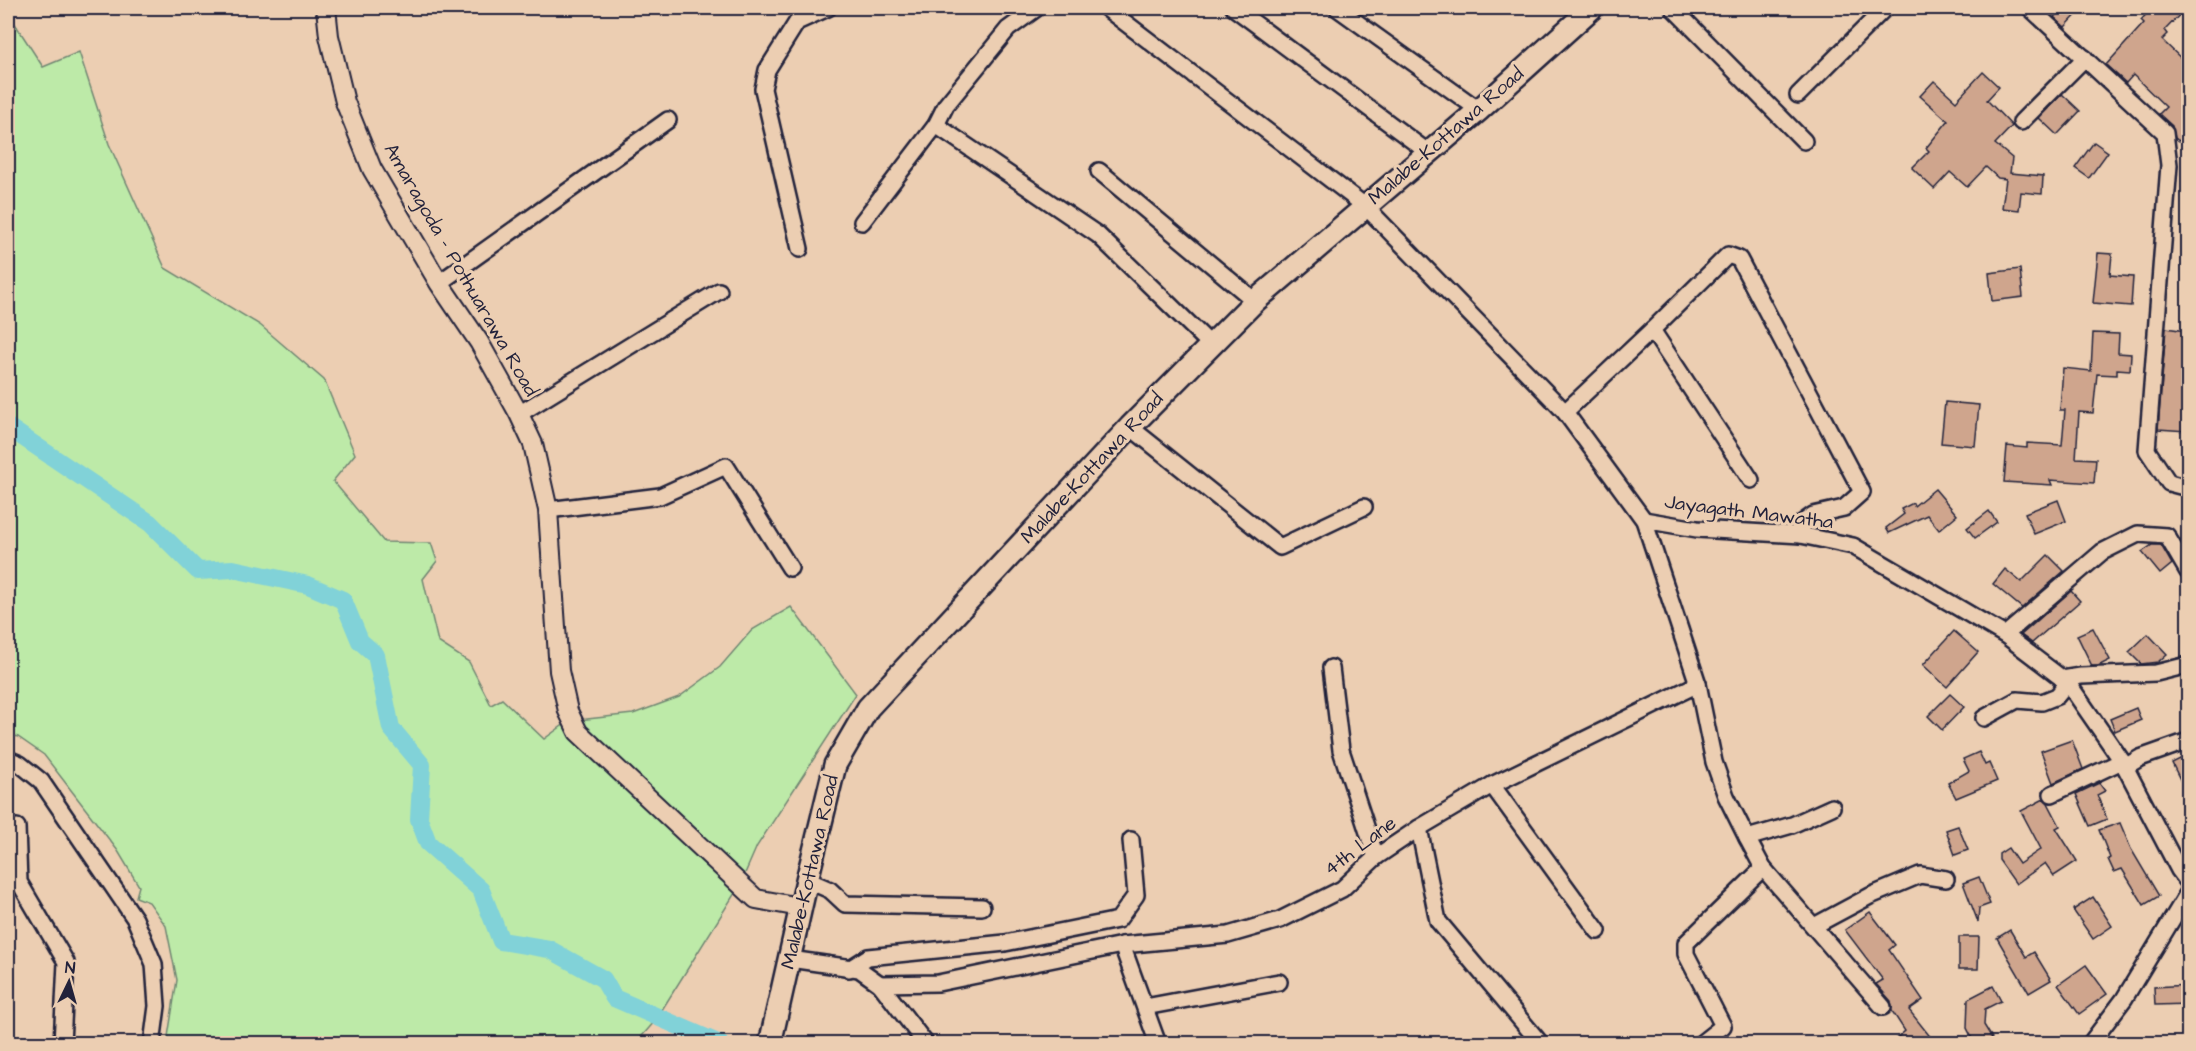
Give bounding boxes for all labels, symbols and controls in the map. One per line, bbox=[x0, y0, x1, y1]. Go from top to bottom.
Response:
street label: Malabe-Kottawa Road bbox=[1362, 60, 1530, 212]
street label: Amaragoda - Pothuarawa Road bbox=[376, 138, 545, 402]
street label: Malabe-Kottawa Road bbox=[1014, 386, 1170, 550]
street label: Jayagath Mawatha bbox=[1663, 488, 1835, 537]
street label: Malabe-Kottawa Road bbox=[774, 772, 846, 972]
street label: 4th Lane bbox=[1318, 809, 1402, 883]
north arrow bbox=[39, 952, 99, 1012]
text: N bbox=[64, 957, 76, 979]

